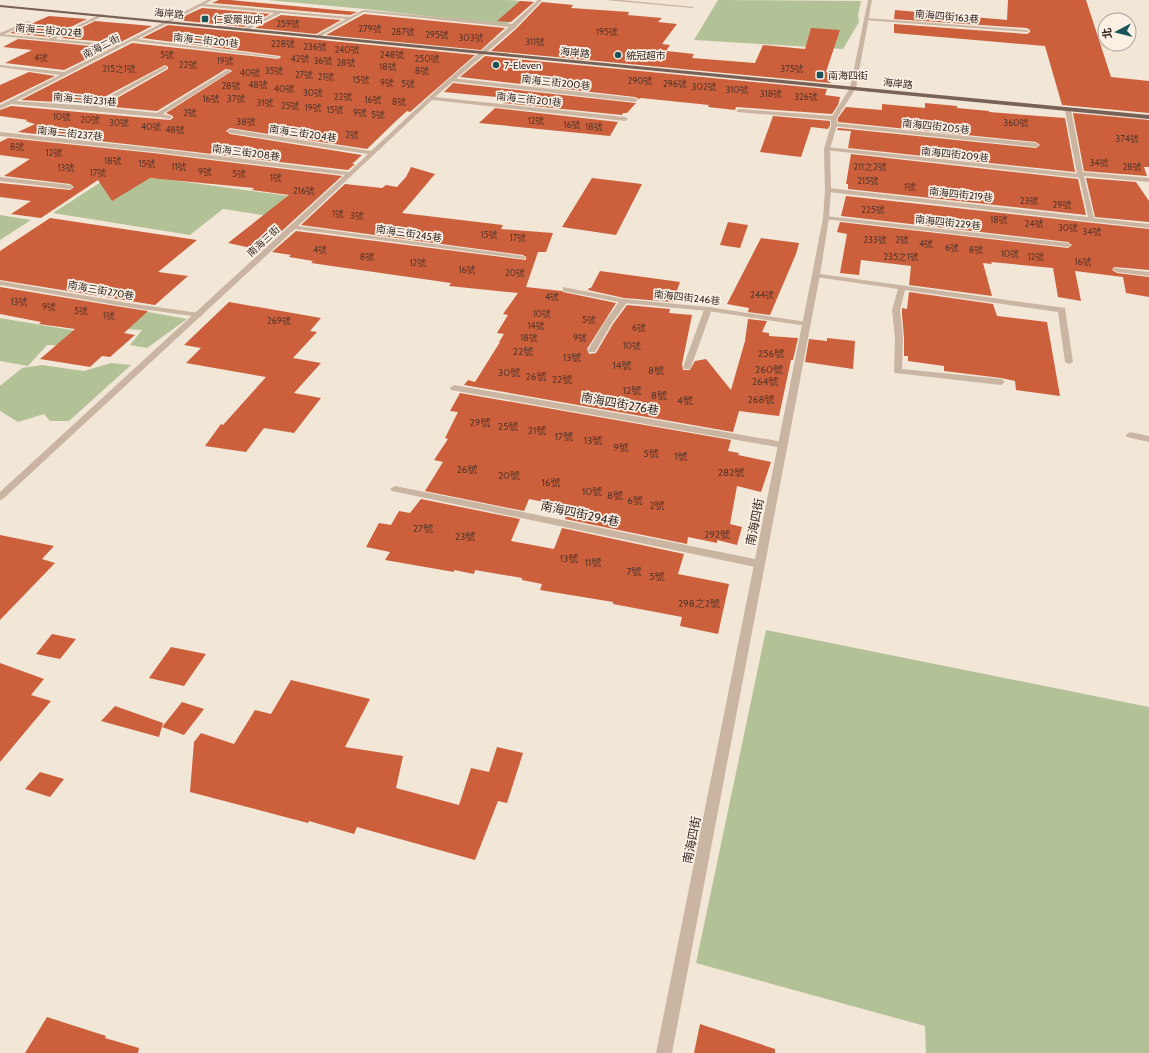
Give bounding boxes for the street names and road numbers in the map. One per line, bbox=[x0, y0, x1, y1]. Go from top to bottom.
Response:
street label: 海岸路 bbox=[153, 6, 184, 21]
street label: 南海四街163巷 bbox=[914, 7, 980, 26]
street label: 南海二街202巷 bbox=[15, 21, 83, 40]
street label: 南海二街201巷 bbox=[173, 31, 239, 50]
street label: 南海二街 bbox=[80, 32, 122, 61]
street label: 海岸路 bbox=[559, 44, 591, 61]
street label: 南海三街200巷 bbox=[521, 72, 591, 93]
street label: 海岸路 bbox=[882, 75, 914, 92]
street label: 南海二街231巷 bbox=[53, 90, 117, 109]
street label: 南海三街201巷 bbox=[496, 90, 562, 109]
street label: 南海四街205巷 bbox=[902, 116, 970, 136]
street label: 南海三街204巷 bbox=[268, 122, 338, 145]
street label: 南海二街237巷 bbox=[37, 124, 103, 143]
street label: 南海三街208巷 bbox=[211, 142, 281, 163]
street label: 南海四街209巷 bbox=[921, 144, 989, 165]
street label: 南海四街219巷 bbox=[928, 185, 994, 204]
street label: 南海四街229巷 bbox=[914, 213, 982, 232]
street label: 南海三街245巷 bbox=[375, 222, 443, 245]
street label: 南海三街 bbox=[244, 223, 282, 260]
street label: 南海三街270巷 bbox=[67, 278, 135, 303]
street label: 南海四街246巷 bbox=[653, 288, 721, 307]
street label: 南海四街276巷 bbox=[580, 389, 660, 418]
street label: 南海四街 bbox=[743, 497, 766, 547]
street label: 南海四街294巷 bbox=[539, 498, 621, 529]
street label: 南海四街 bbox=[680, 815, 703, 865]

